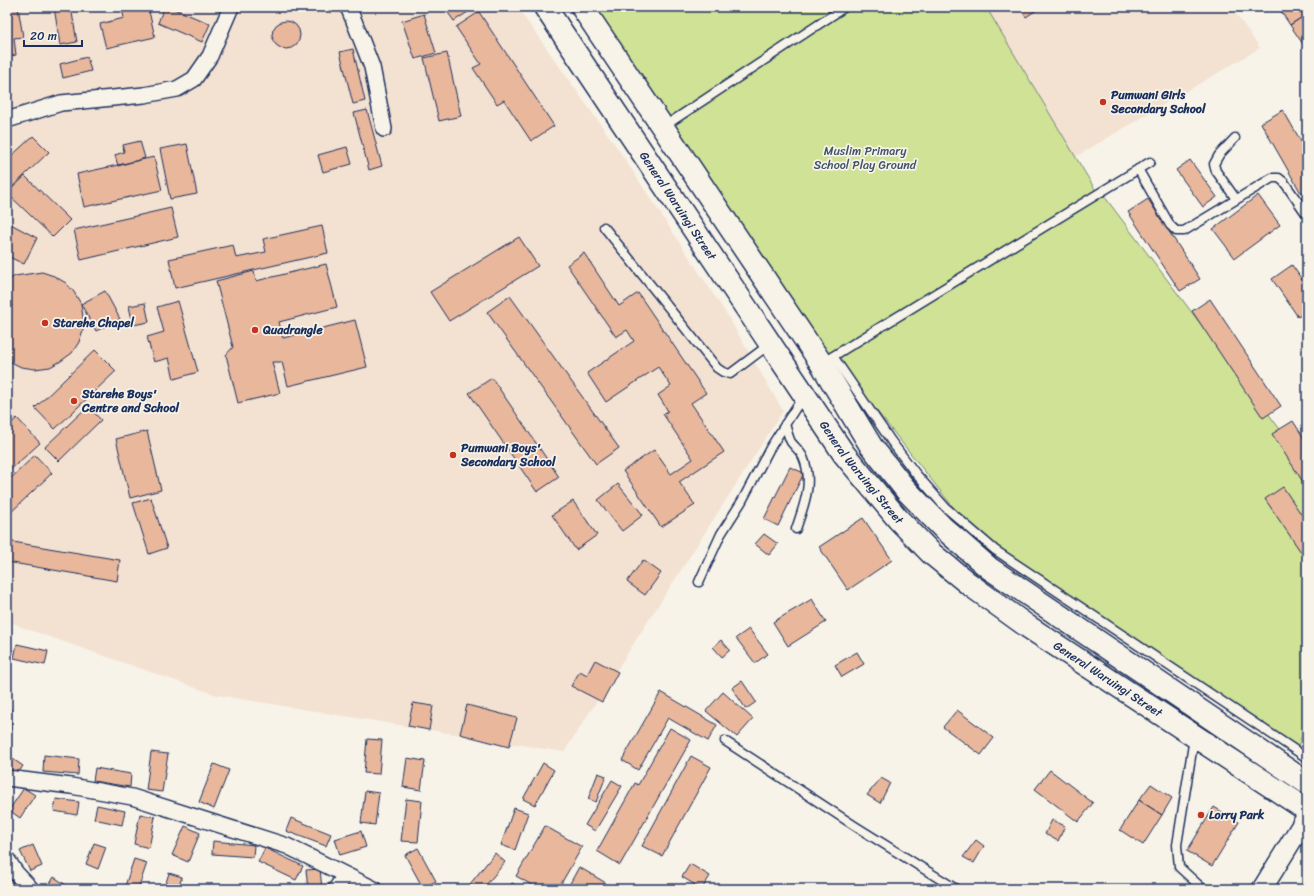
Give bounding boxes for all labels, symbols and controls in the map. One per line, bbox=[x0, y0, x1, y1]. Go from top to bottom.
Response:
scale bar bbox=[24, 22, 82, 48]
text: 20 m bbox=[30, 25, 57, 47]
place label: Pumwani Girls Secondary School bbox=[1110, 84, 1206, 120]
marker: Pumwani Girls Secondary School bbox=[1098, 97, 1108, 107]
park label: Muslim Primary School Play Ground bbox=[814, 140, 917, 176]
street label: General Waruingi Street bbox=[633, 147, 723, 266]
place label: Starehe Chapel bbox=[52, 312, 134, 334]
marker: Starehe Chapel bbox=[40, 318, 50, 328]
place label: Quadrangle bbox=[262, 319, 323, 341]
marker: Quadrangle bbox=[250, 325, 260, 335]
place label: Starehe Boys' Centre and School bbox=[81, 383, 180, 419]
marker: Starehe Boys' Centre and School bbox=[69, 396, 79, 406]
street label: General Waruingi Street bbox=[813, 416, 910, 531]
place label: Pumwani Boys' Secondary School bbox=[460, 437, 556, 473]
marker: Pumwani Boys' Secondary School bbox=[448, 450, 458, 460]
street label: General Waruingi Street bbox=[1049, 635, 1168, 724]
place label: Lorry Park bbox=[1209, 804, 1265, 826]
marker: Lorry Park bbox=[1196, 810, 1206, 820]

